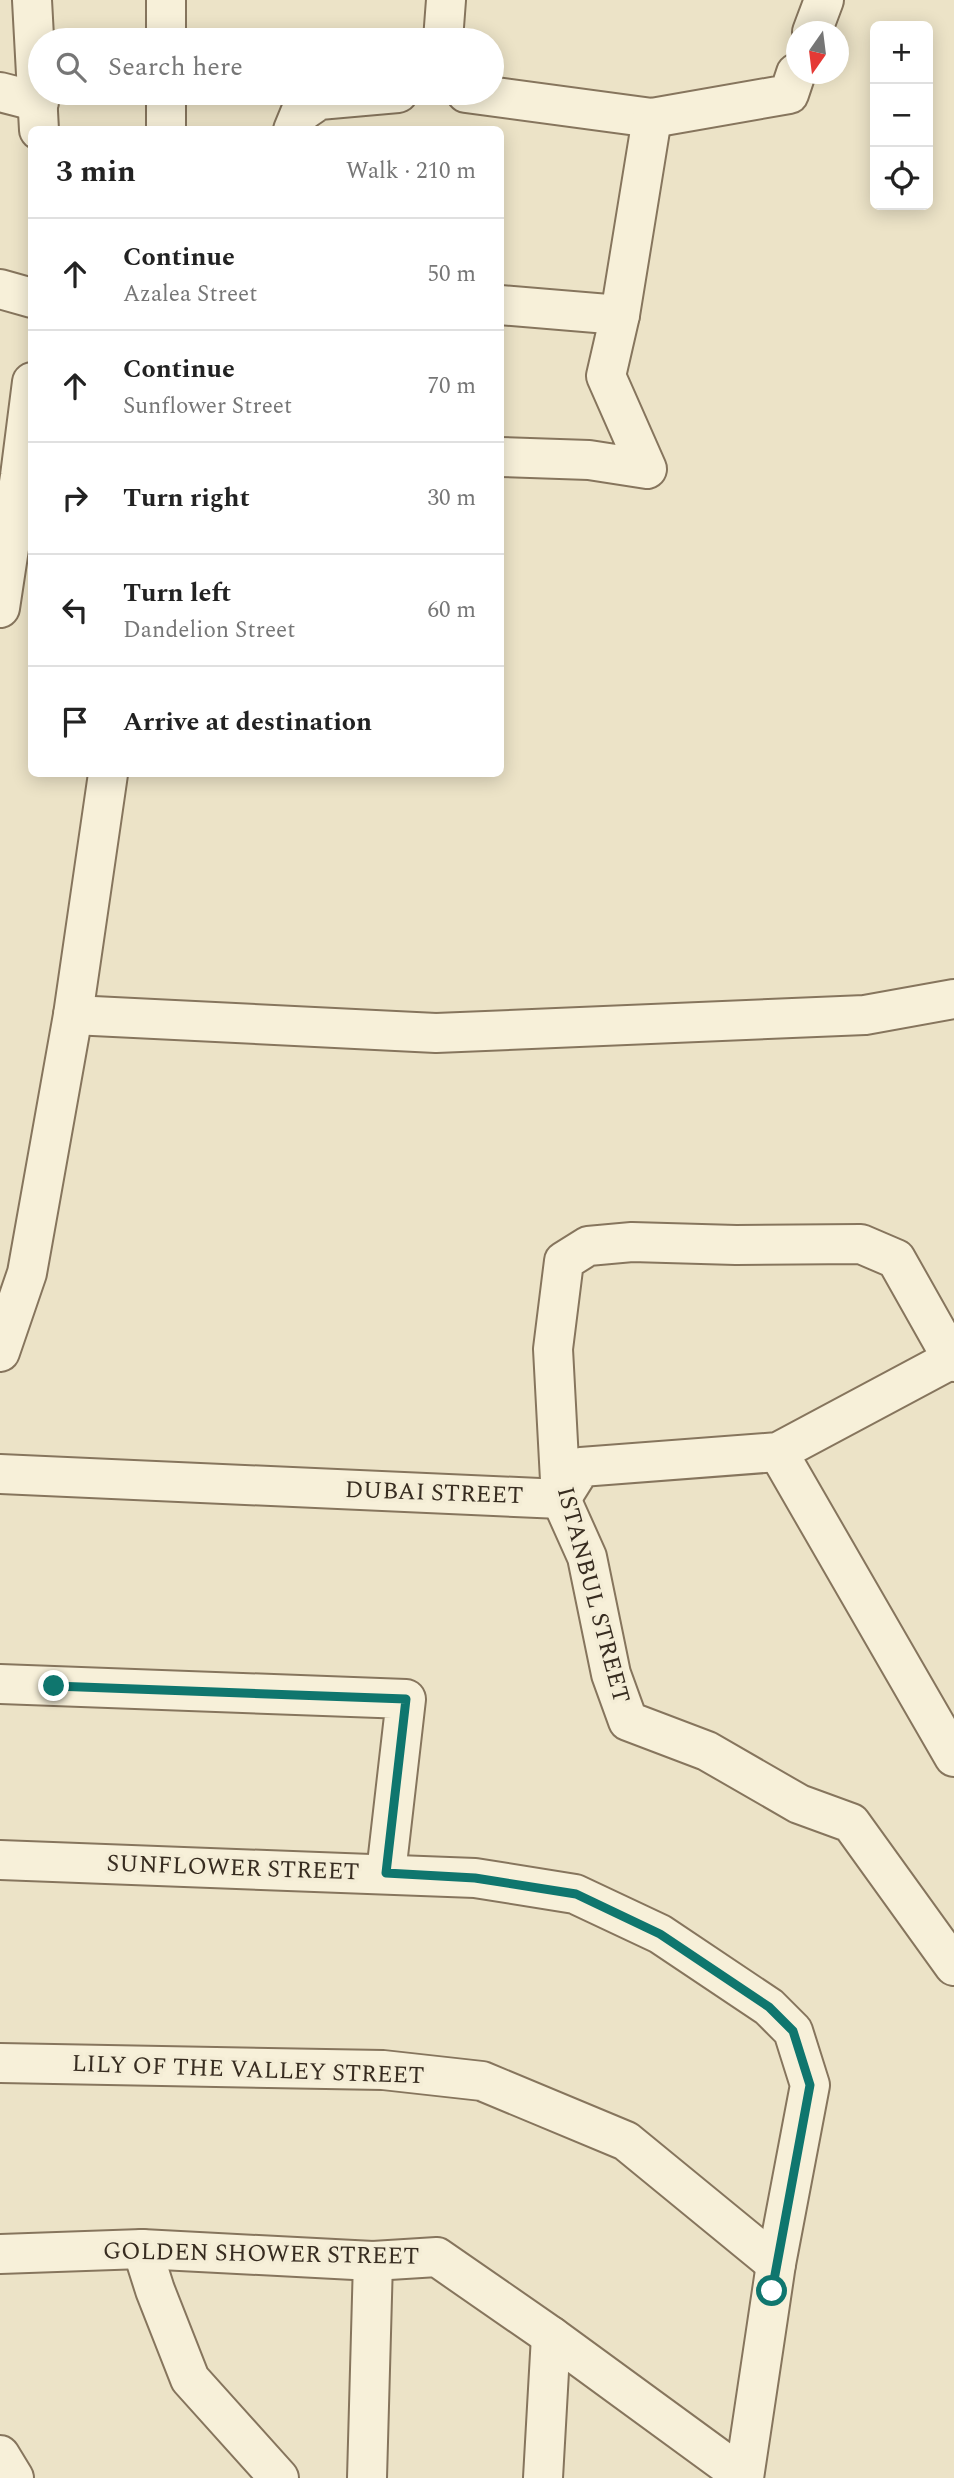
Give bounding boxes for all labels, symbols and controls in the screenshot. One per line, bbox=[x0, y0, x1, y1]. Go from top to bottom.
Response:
north arrow bbox=[786, 21, 849, 84]
map controls bbox=[870, 21, 933, 210]
button: + bbox=[870, 21, 933, 84]
search box bbox=[28, 28, 504, 105]
text: Search here bbox=[108, 47, 243, 87]
icon: search bbox=[52, 48, 90, 86]
button: − bbox=[870, 84, 933, 147]
button: locate bbox=[870, 147, 933, 210]
text: 3 min bbox=[56, 149, 136, 195]
text: Walk · 210 m bbox=[346, 154, 476, 189]
text: Continue bbox=[123, 237, 235, 277]
icon: ahead bbox=[56, 255, 94, 293]
text: 50 m bbox=[427, 257, 476, 292]
text: Azalea Street bbox=[123, 277, 257, 312]
text: Continue bbox=[123, 349, 235, 389]
icon: ahead bbox=[56, 367, 94, 405]
text: 70 m bbox=[427, 369, 476, 404]
text: Sunflower Street bbox=[123, 389, 292, 424]
text: Turn right bbox=[123, 478, 250, 518]
icon: right bbox=[56, 479, 94, 517]
text: 30 m bbox=[427, 481, 476, 516]
text: Turn left bbox=[123, 573, 231, 613]
icon: left bbox=[56, 591, 94, 629]
text: 60 m bbox=[427, 593, 476, 628]
text: Dandelion Street bbox=[123, 613, 295, 648]
text: Arrive at destination bbox=[123, 702, 372, 742]
icon: arrive bbox=[56, 703, 94, 741]
street label: DUBAI STREET bbox=[344, 1472, 524, 1514]
street label: ISTANBUL STREET bbox=[547, 1483, 639, 1707]
route end bbox=[38, 1670, 69, 1701]
street label: SUNFLOWER STREET bbox=[106, 1846, 360, 1890]
street label: LILY OF THE VALLEY STREET bbox=[71, 2046, 425, 2094]
street label: GOLDEN SHOWER STREET bbox=[102, 2233, 420, 2275]
route start bbox=[756, 2275, 787, 2306]

